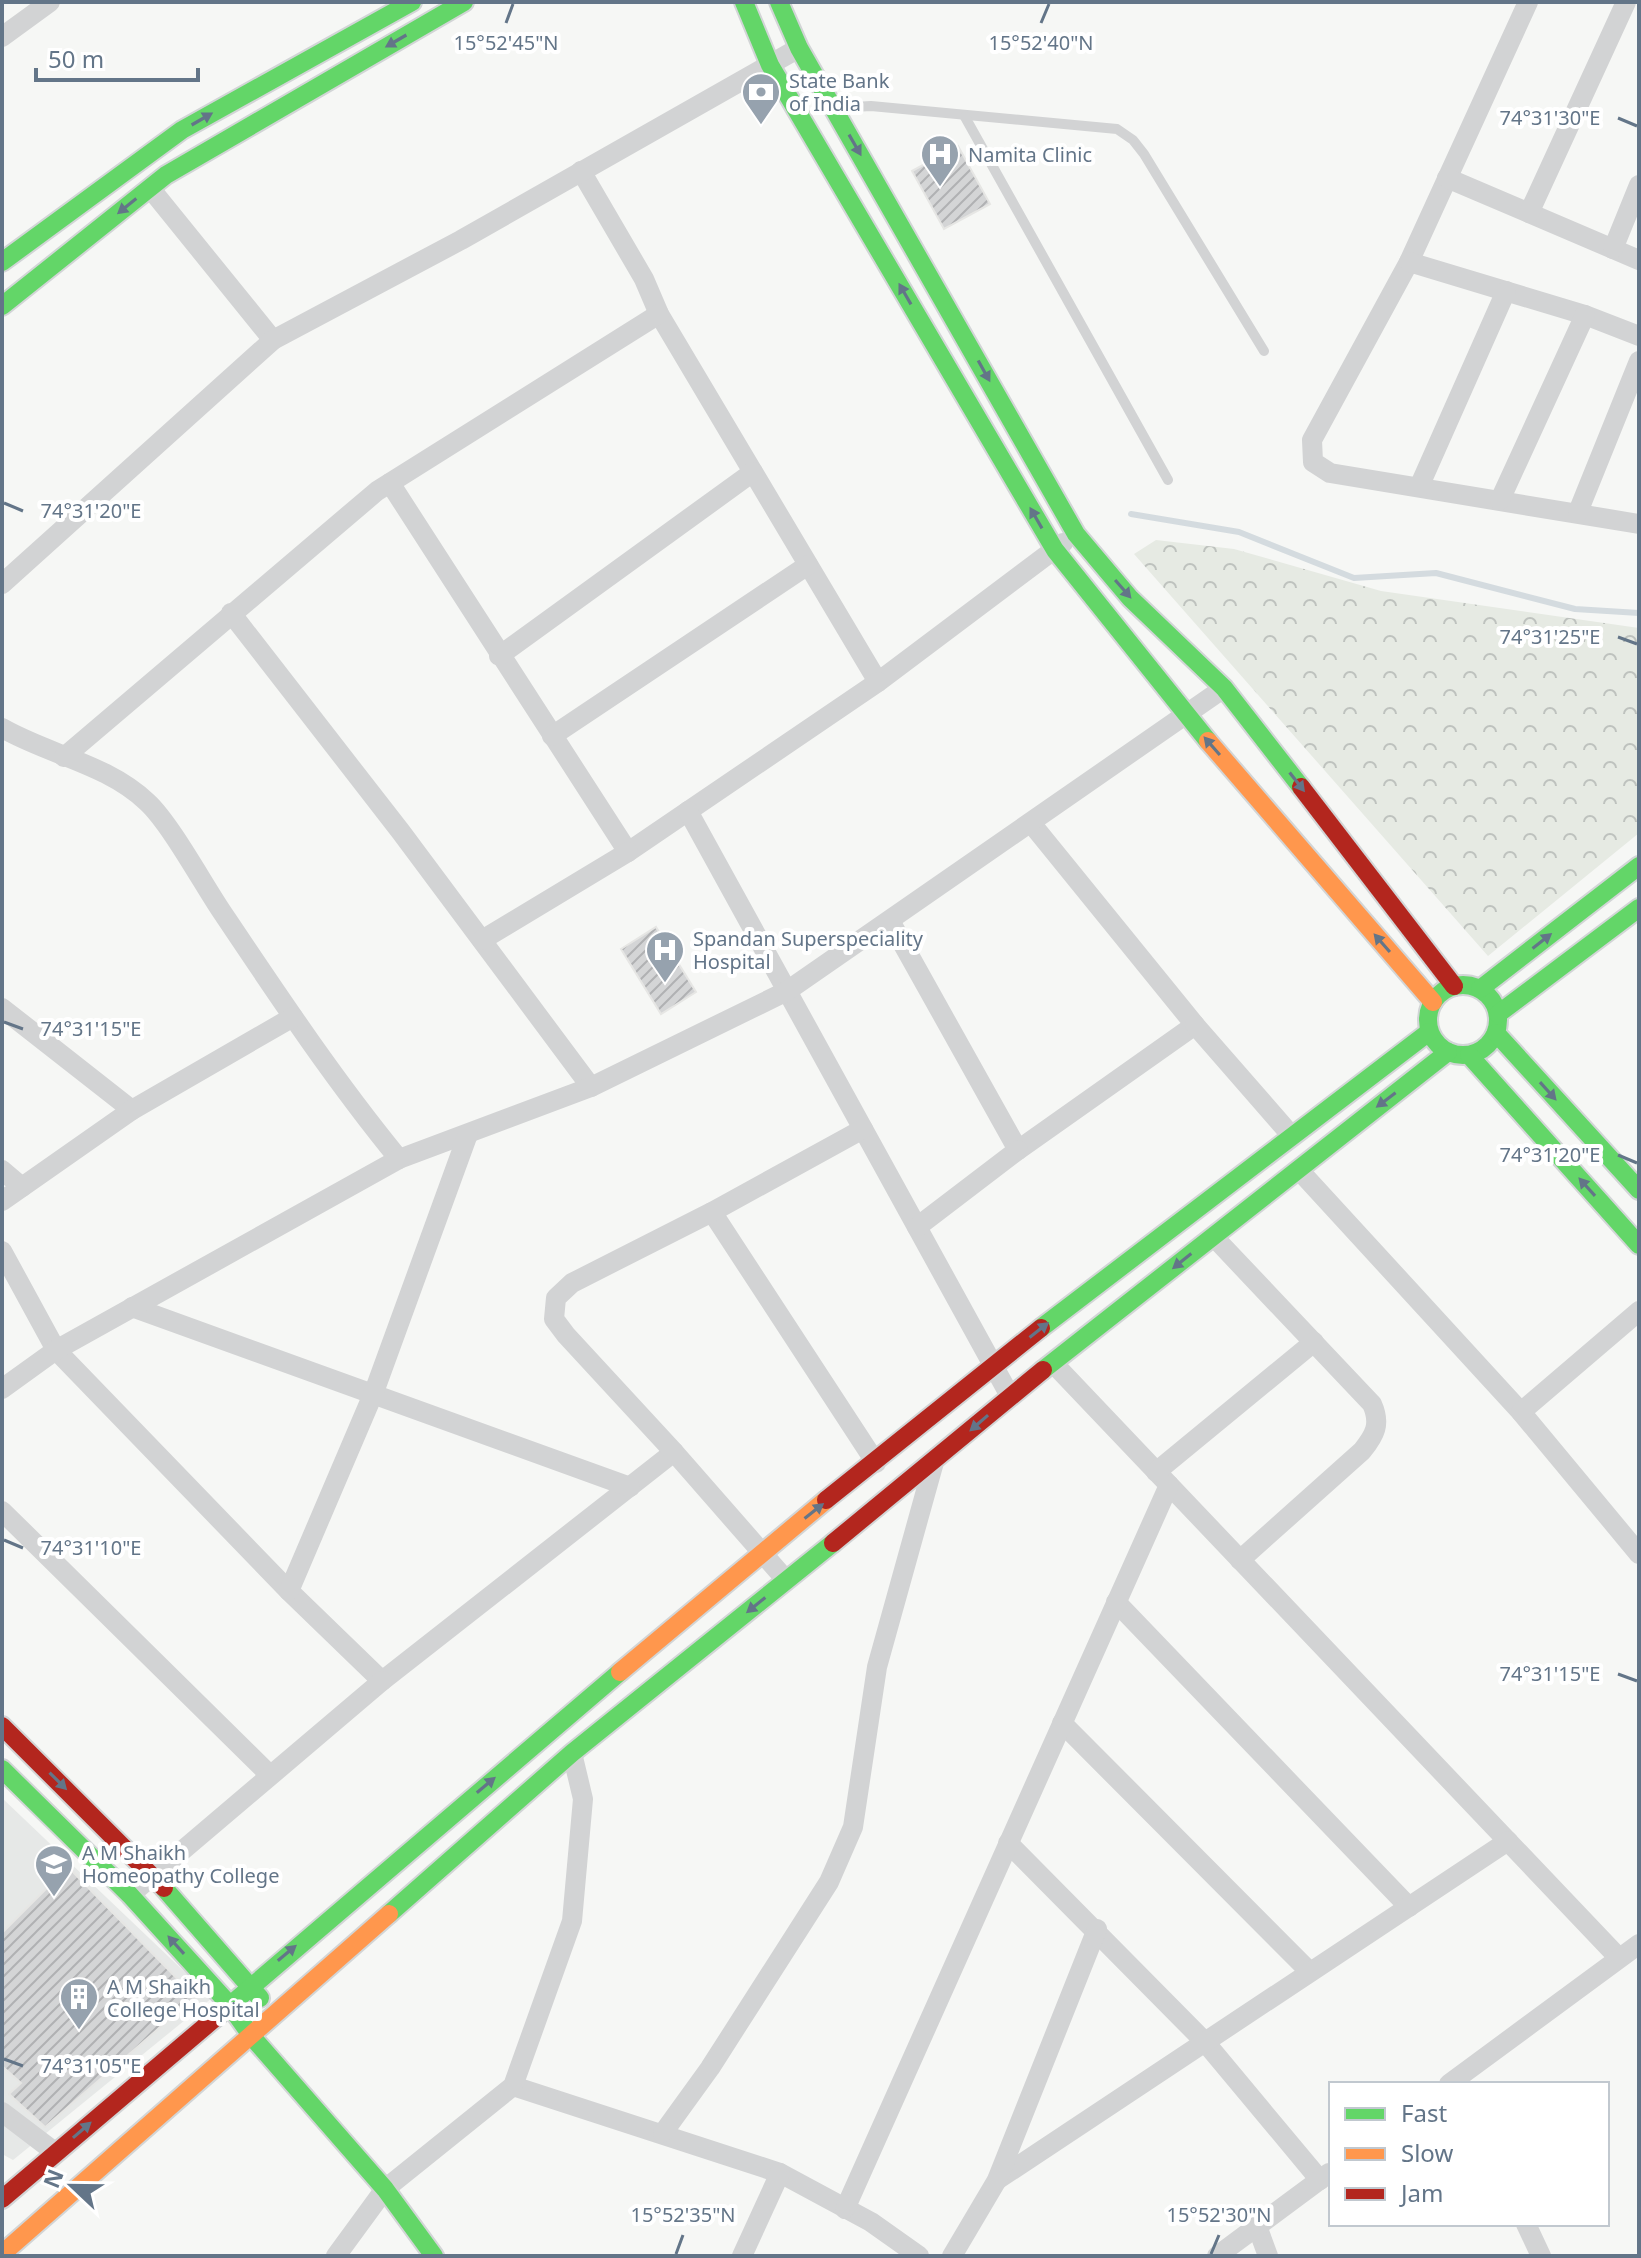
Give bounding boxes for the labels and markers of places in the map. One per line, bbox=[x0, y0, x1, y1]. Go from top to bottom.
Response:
place label: State Bank of India bbox=[789, 67, 890, 117]
bank icon: State Bank of India bbox=[740, 71, 782, 126]
hospital icon: Namita Clinic bbox=[919, 133, 961, 188]
place label: Namita Clinic bbox=[968, 141, 1092, 168]
place label: Spandan Superspeciality Hospital bbox=[693, 925, 924, 975]
hospital icon: Spandan Superspeciality Hospital bbox=[644, 929, 686, 984]
place label: A M Shaikh Homeopathy College bbox=[82, 1839, 279, 1889]
school or university icon: A M Shaikh Homeopathy College bbox=[33, 1843, 75, 1898]
place label: A M Shaikh College Hospital bbox=[107, 1973, 260, 2023]
building icon: A M Shaikh College Hospital bbox=[58, 1976, 100, 2031]

